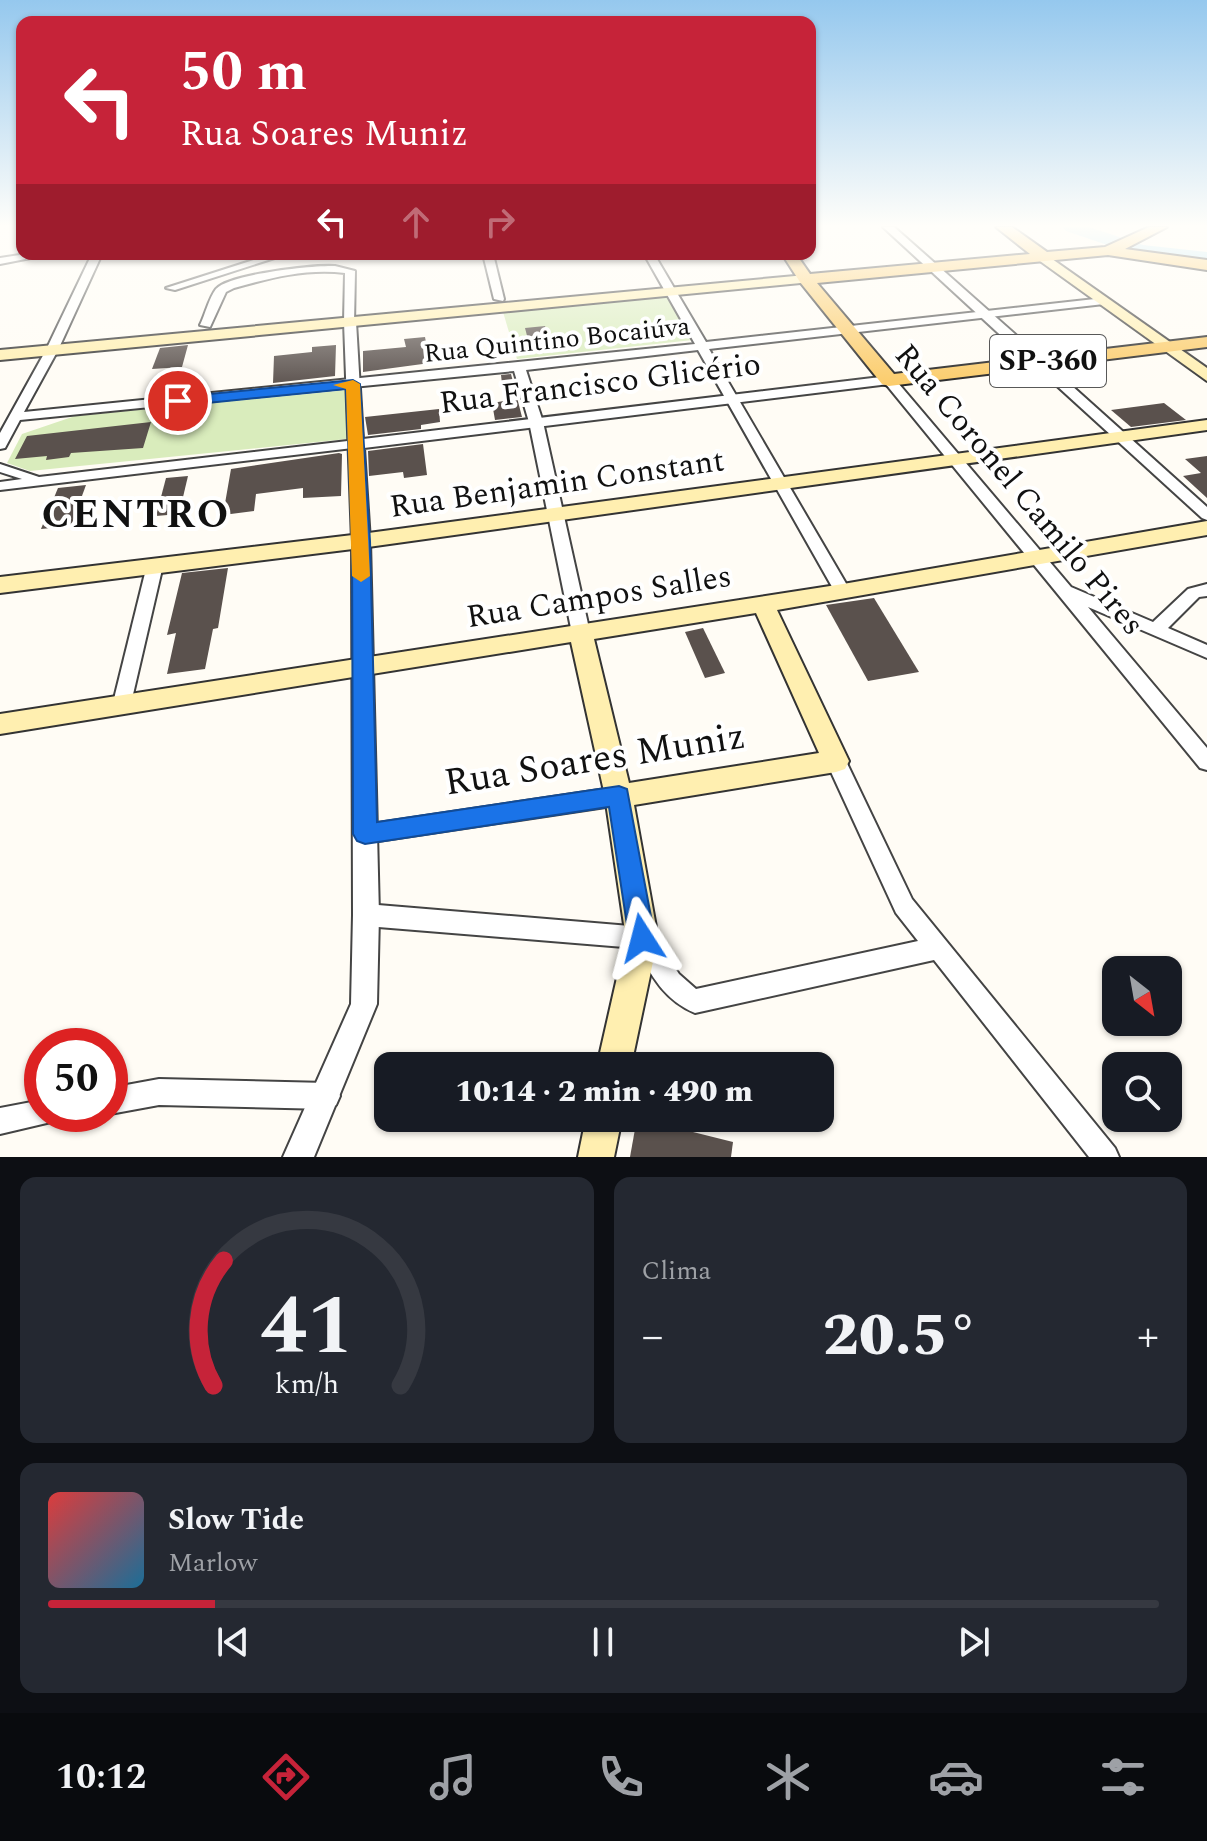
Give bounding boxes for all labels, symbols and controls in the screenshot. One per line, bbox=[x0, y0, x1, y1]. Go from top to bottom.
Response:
text: 50 m bbox=[180, 30, 307, 115]
icon: left bbox=[48, 48, 152, 152]
text: Rua Soares Muniz bbox=[180, 107, 468, 162]
icon: left bbox=[310, 200, 354, 244]
icon: ahead bbox=[394, 200, 438, 244]
icon: right bbox=[478, 200, 522, 244]
street label: Rua Quintino Bocaiúva bbox=[422, 306, 692, 374]
street label: Rua Coronel Camilo Pires bbox=[882, 333, 1156, 647]
road number: SP-360 bbox=[990, 335, 1106, 387]
street label: Rua Francisco Glicério bbox=[437, 340, 763, 428]
pin bbox=[144, 367, 212, 435]
icon: arrive bbox=[156, 379, 200, 423]
street label: Rua Benjamin Constant bbox=[387, 436, 727, 532]
district label: CENTRO bbox=[42, 485, 230, 546]
street label: Rua Campos Salles bbox=[463, 552, 735, 642]
street label: Rua Soares Muniz bbox=[440, 708, 750, 812]
position arrow bbox=[600, 896, 684, 980]
north arrow bbox=[1102, 956, 1182, 1036]
map controls bbox=[1102, 956, 1182, 1132]
speed limit sign: 50 bbox=[24, 1028, 128, 1132]
button: search bbox=[1102, 1052, 1182, 1132]
text: 10:14 · 2 min · 490 m bbox=[455, 1069, 753, 1115]
text: Clima bbox=[642, 1251, 711, 1291]
text: 41 bbox=[260, 1264, 353, 1391]
text: 20.5° bbox=[823, 1290, 978, 1382]
text: − bbox=[642, 1303, 664, 1370]
text: + bbox=[1137, 1303, 1159, 1370]
text: km/h bbox=[275, 1363, 339, 1406]
text: Slow Tide bbox=[168, 1497, 304, 1543]
text: Marlow bbox=[168, 1543, 257, 1583]
icon: previous bbox=[211, 1620, 255, 1664]
icon: pause bbox=[581, 1620, 625, 1664]
icon: next bbox=[952, 1620, 996, 1664]
icon: directions bbox=[258, 1749, 314, 1805]
icon: music bbox=[425, 1749, 481, 1805]
icon: phone bbox=[593, 1749, 649, 1805]
icon: climate bbox=[760, 1749, 816, 1805]
icon: car bbox=[928, 1749, 984, 1805]
icon: filters bbox=[1095, 1749, 1151, 1805]
text: 10:12 bbox=[56, 1750, 146, 1805]

